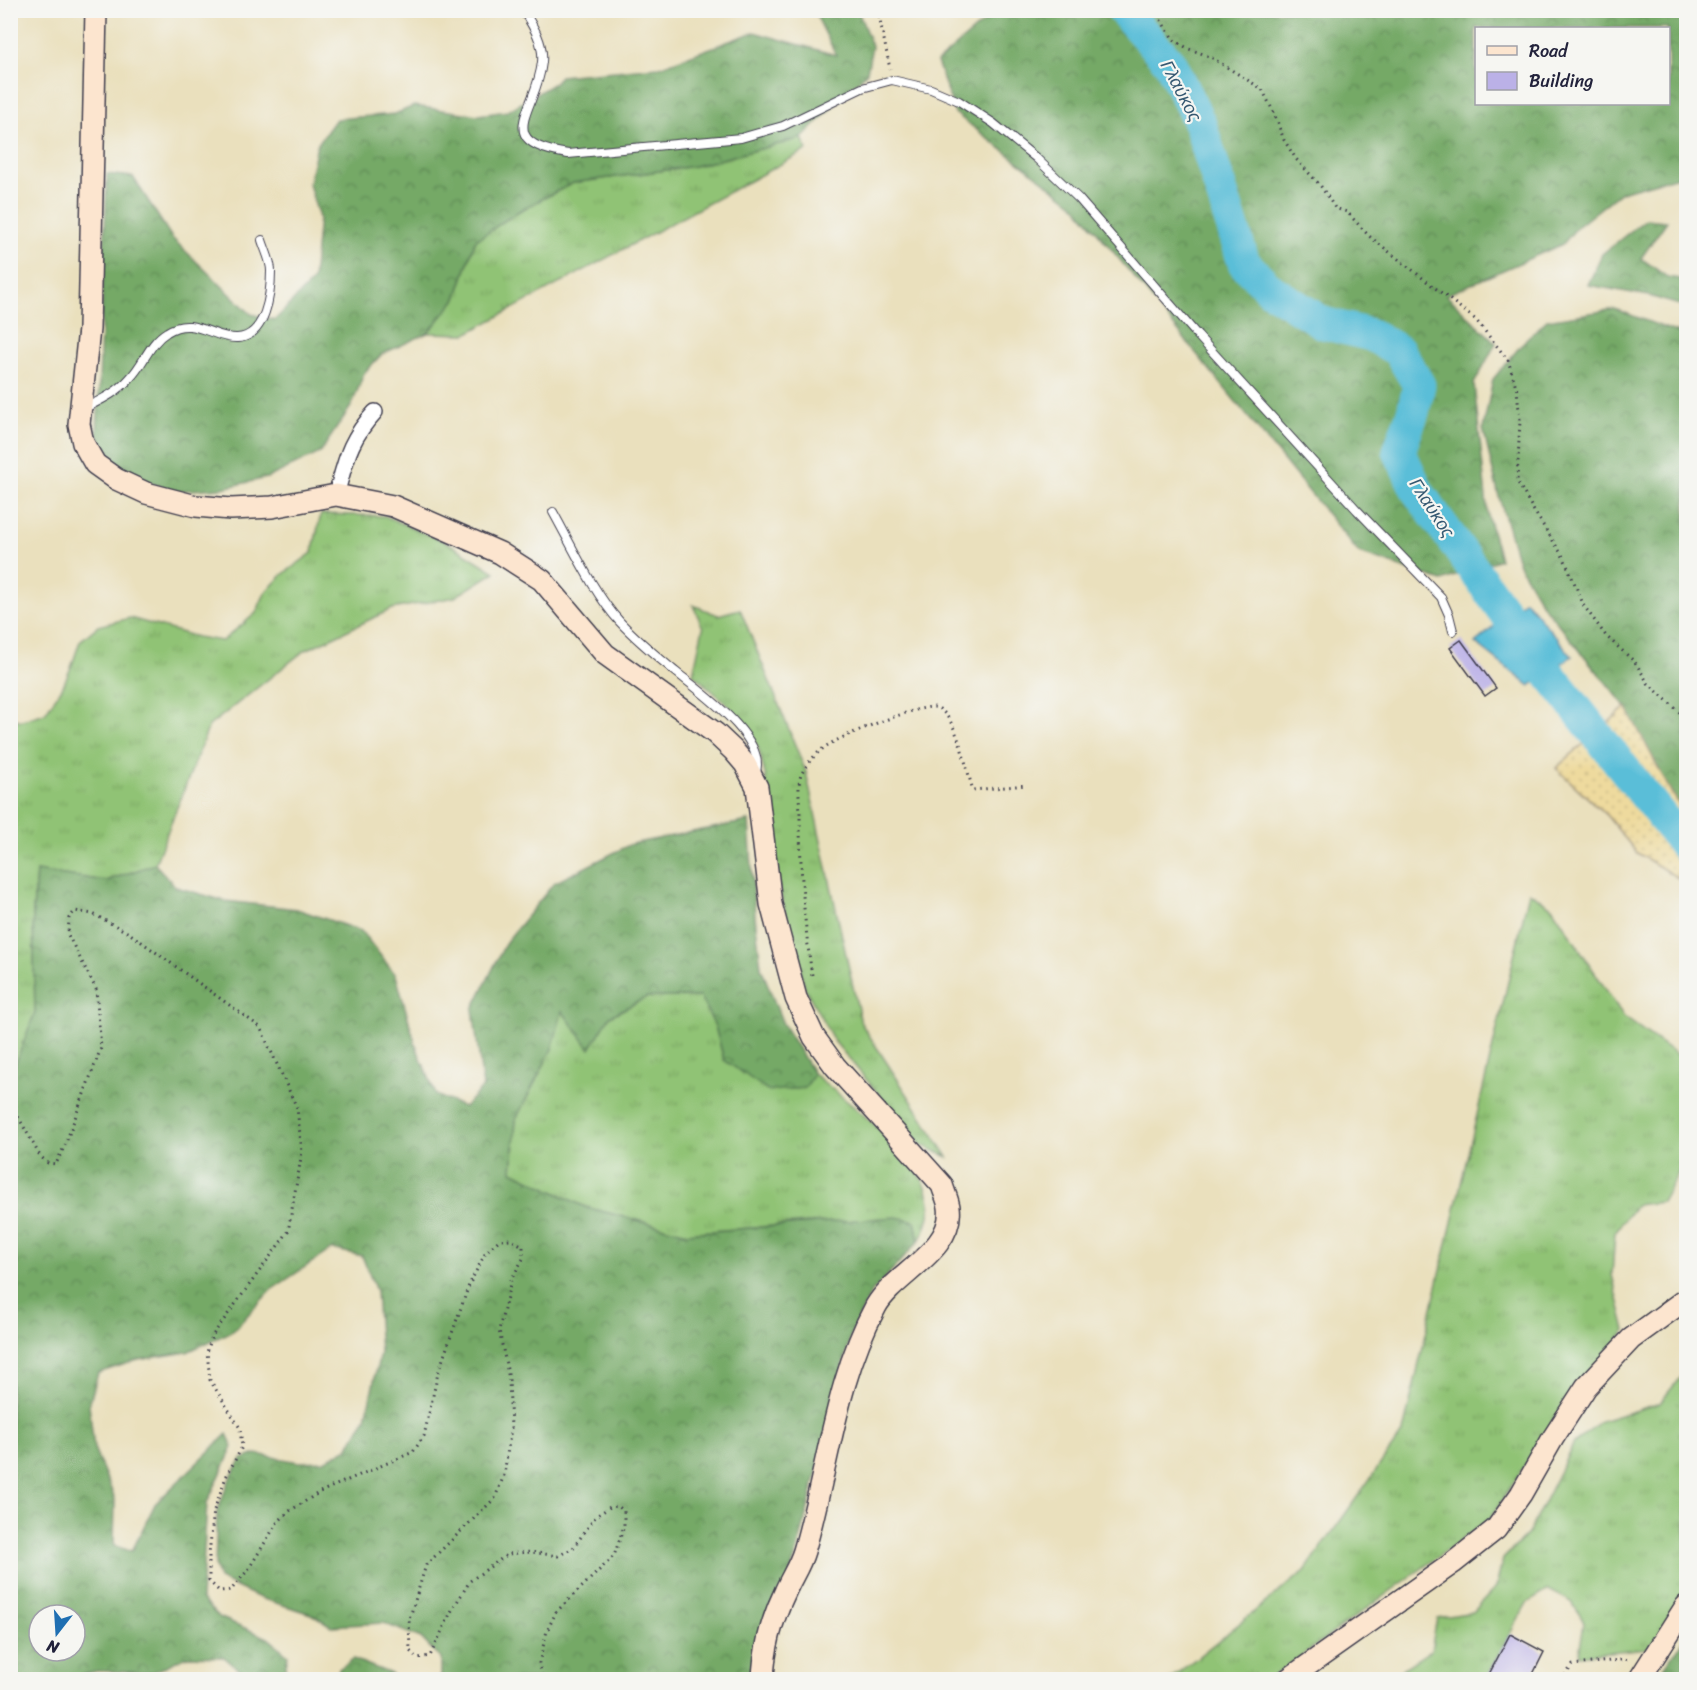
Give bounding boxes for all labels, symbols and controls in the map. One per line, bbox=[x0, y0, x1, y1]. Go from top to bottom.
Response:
legend bbox=[1475, 27, 1670, 105]
text: Road bbox=[1529, 35, 1569, 67]
water label: Γλαύκος bbox=[1151, 54, 1211, 128]
text: Building bbox=[1529, 65, 1593, 97]
water label: Γλαύκος bbox=[1400, 471, 1464, 545]
north arrow bbox=[27, 1603, 87, 1663]
text: N bbox=[42, 1631, 63, 1663]

